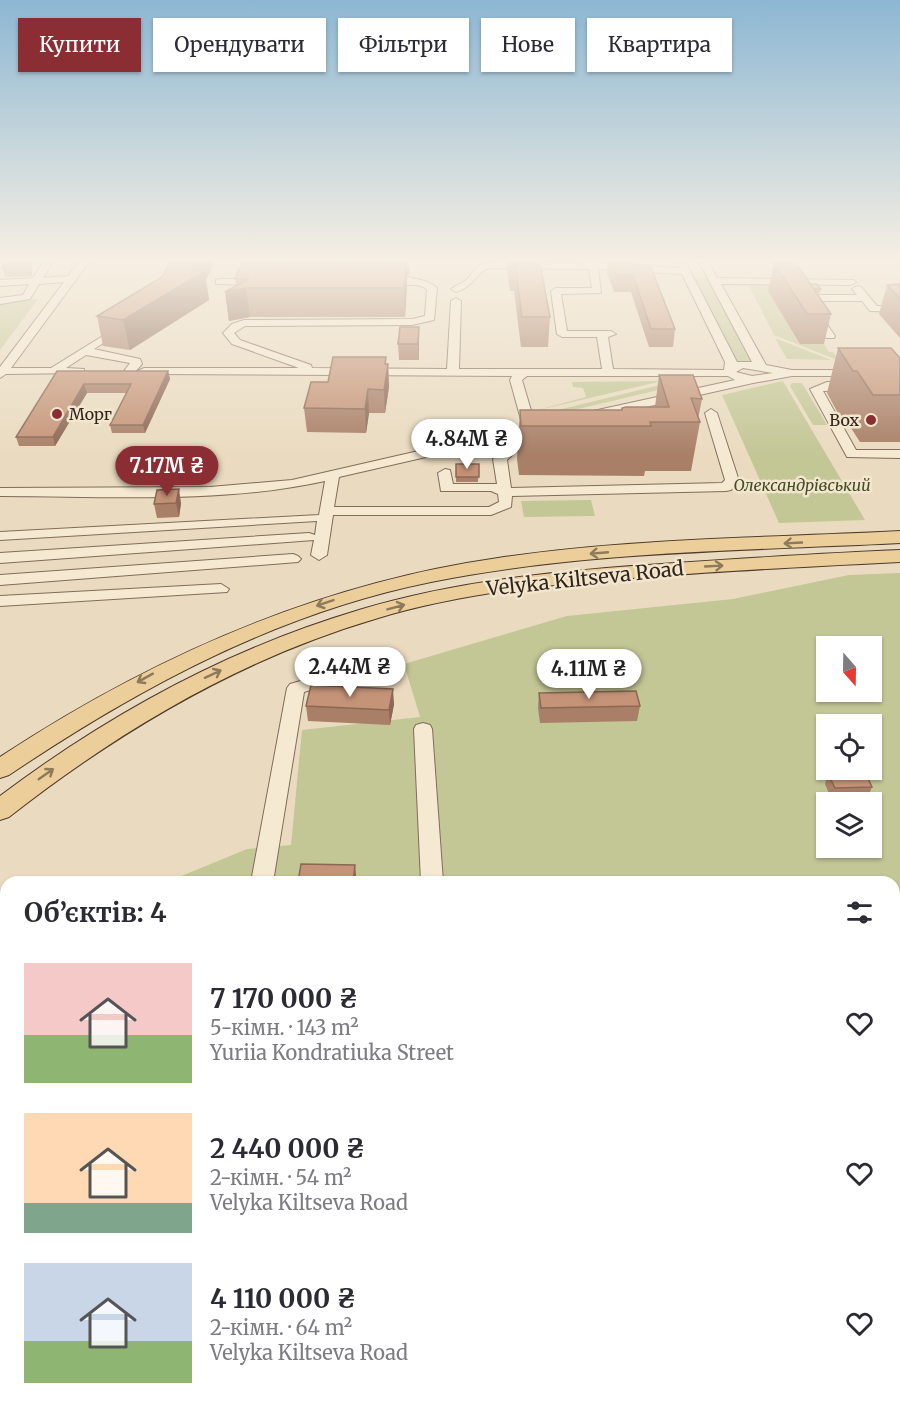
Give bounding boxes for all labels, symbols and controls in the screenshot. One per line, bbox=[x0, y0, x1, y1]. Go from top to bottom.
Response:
chip: Купити bbox=[18, 18, 141, 72]
chip: Орендувати bbox=[153, 18, 326, 72]
chip: Фільтри bbox=[338, 18, 469, 72]
chip: Нове bbox=[481, 18, 575, 72]
chip: Квартира bbox=[587, 18, 732, 72]
place label: Морг bbox=[69, 404, 112, 424]
marker: Морг bbox=[50, 407, 64, 421]
place label: Box bbox=[829, 410, 859, 430]
marker: Box bbox=[864, 413, 878, 427]
pin: 4.84M ₴ bbox=[412, 419, 522, 470]
text: 4.84M ₴ bbox=[425, 426, 509, 451]
pin: 7.17M ₴ bbox=[112, 446, 222, 497]
text: 7.17M ₴ bbox=[129, 453, 205, 478]
park label: Олександрівський bbox=[733, 475, 871, 495]
one-way arrow bbox=[784, 537, 804, 548]
one-way arrow bbox=[589, 548, 609, 559]
street label: Velyka Kiltseva Road bbox=[484, 555, 685, 601]
one-way arrow bbox=[703, 561, 723, 572]
one-way arrow bbox=[316, 599, 335, 610]
one-way arrow bbox=[386, 601, 405, 612]
north arrow bbox=[816, 636, 882, 702]
map controls bbox=[816, 636, 882, 858]
pin: 2.44M ₴ bbox=[295, 647, 405, 698]
pin: 4.11M ₴ bbox=[534, 649, 644, 700]
text: 2.44M ₴ bbox=[309, 654, 391, 679]
text: 4.11M ₴ bbox=[551, 656, 627, 681]
one-way arrow bbox=[204, 668, 222, 679]
one-way arrow bbox=[137, 672, 154, 684]
button: locate bbox=[816, 714, 882, 780]
one-way arrow bbox=[38, 768, 54, 780]
button: layers bbox=[816, 792, 882, 858]
text: Об’єктів: 4 bbox=[24, 896, 167, 929]
icon: filters bbox=[843, 896, 876, 929]
text: 7 170 000 ₴ bbox=[210, 982, 358, 1015]
icon: home bbox=[72, 987, 144, 1059]
icon: heart bbox=[843, 1007, 876, 1040]
text: 5-кімн. · 143 m² bbox=[210, 1015, 359, 1040]
text: Yuriia Kondratiuka Street bbox=[210, 1040, 454, 1065]
text: 2 440 000 ₴ bbox=[210, 1132, 365, 1165]
icon: home bbox=[72, 1137, 144, 1209]
icon: heart bbox=[843, 1157, 876, 1190]
text: 2-кімн. · 54 m² bbox=[210, 1165, 351, 1190]
text: Velyka Kiltseva Road bbox=[210, 1190, 408, 1215]
text: 4 110 000 ₴ bbox=[210, 1282, 356, 1315]
icon: home bbox=[72, 1287, 144, 1359]
icon: heart bbox=[843, 1307, 876, 1340]
text: 2-кімн. · 64 m² bbox=[210, 1315, 352, 1340]
text: Velyka Kiltseva Road bbox=[210, 1340, 408, 1365]

